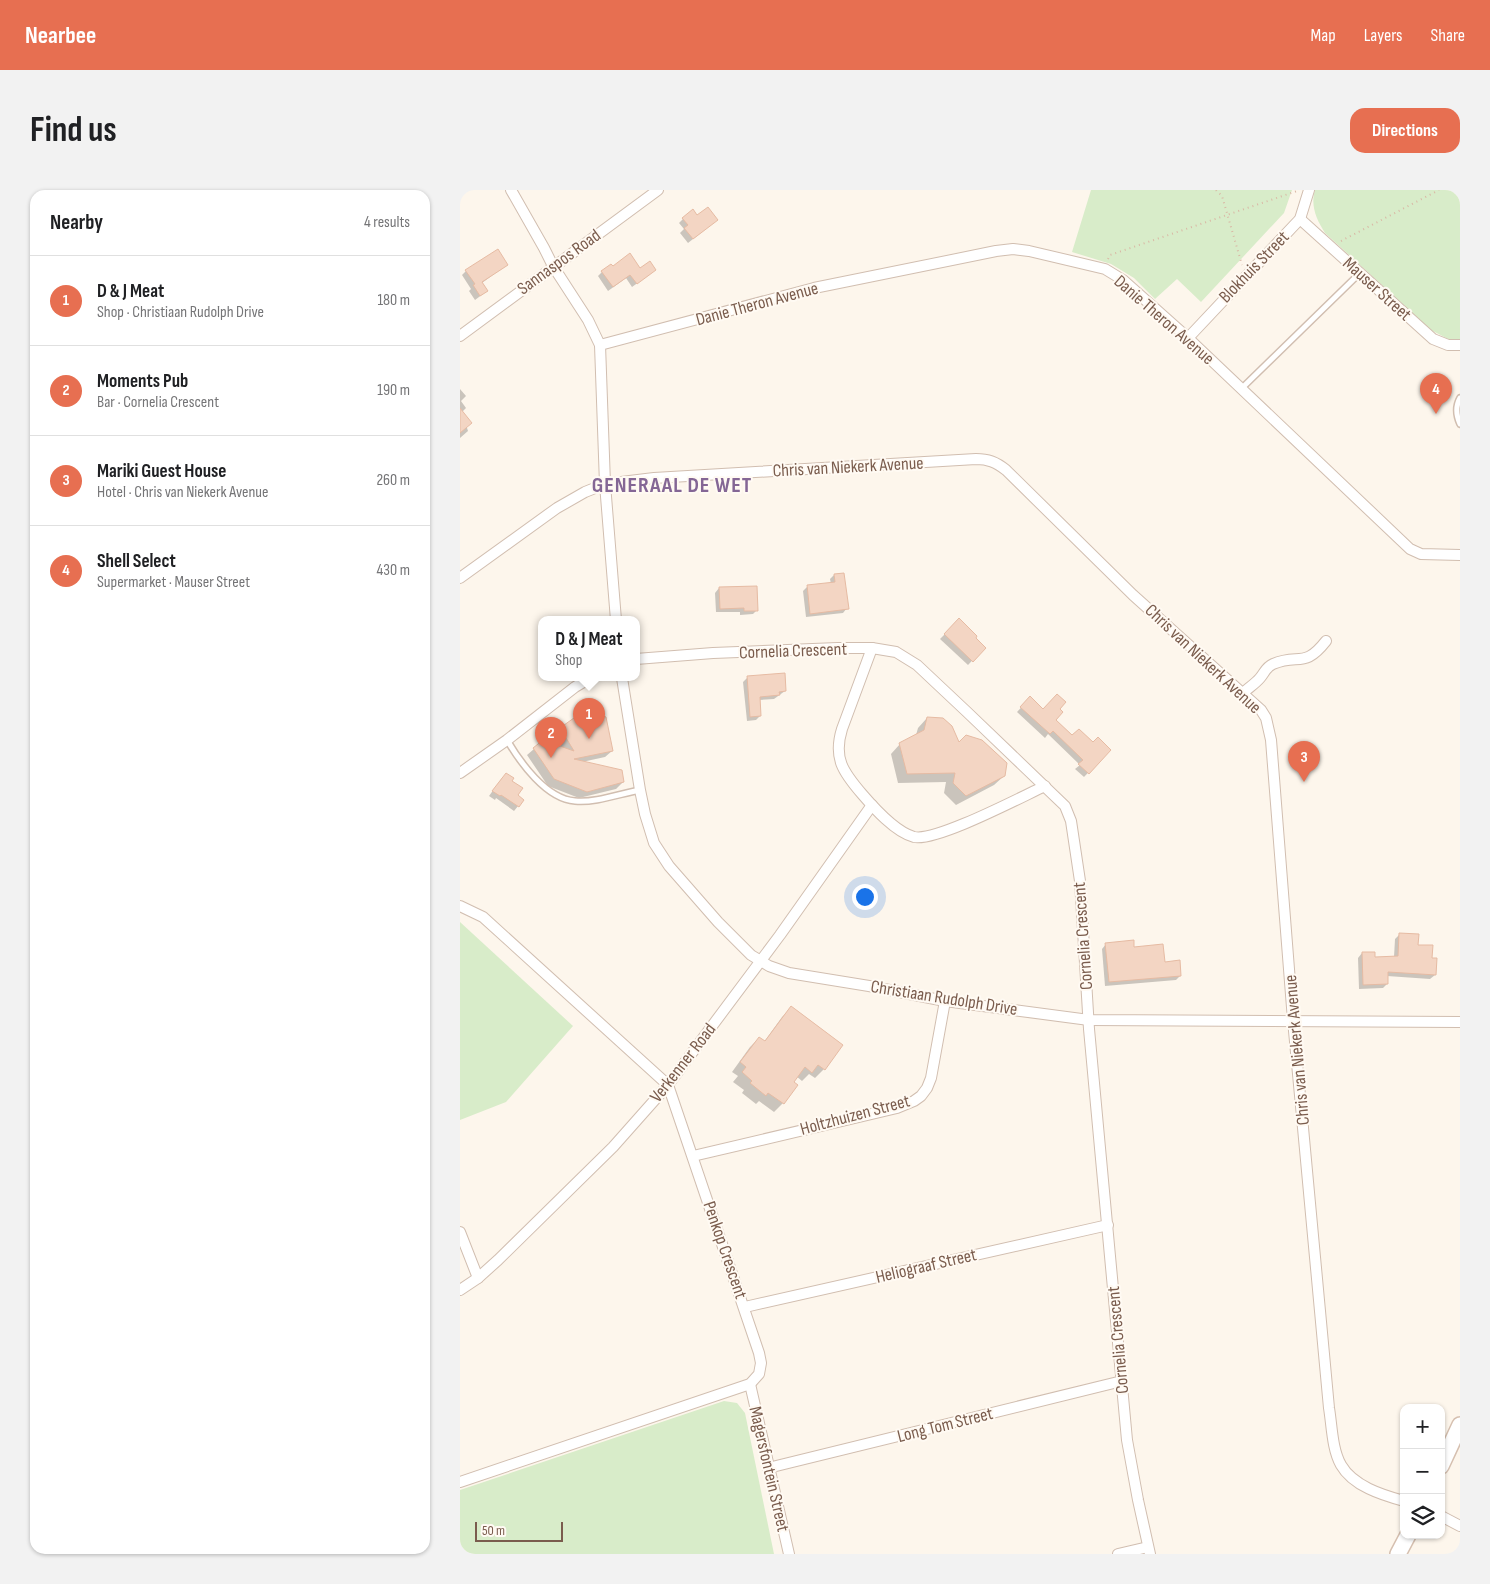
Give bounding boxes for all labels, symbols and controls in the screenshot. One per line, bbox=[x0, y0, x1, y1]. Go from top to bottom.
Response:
text: Nearbee bbox=[25, 21, 96, 50]
text: Map bbox=[1311, 25, 1336, 46]
text: Layers bbox=[1364, 25, 1403, 46]
text: Share bbox=[1431, 25, 1465, 46]
button: Directions bbox=[1350, 108, 1460, 153]
text: Find us bbox=[30, 109, 117, 152]
text: Nearby bbox=[50, 210, 103, 235]
text: 4 results bbox=[364, 213, 410, 232]
street label: Sannaspos Road bbox=[513, 225, 605, 299]
street label: Blokhuis Street bbox=[1215, 226, 1294, 307]
street label: Mauser Street bbox=[1338, 253, 1416, 326]
street label: Danie Theron Avenue bbox=[1110, 271, 1218, 369]
street label: Danie Theron Avenue bbox=[694, 278, 820, 330]
text: D & J Meat bbox=[97, 280, 164, 303]
text: 1 bbox=[63, 291, 69, 310]
text: 180 m bbox=[377, 291, 410, 310]
text: Shop · Christiaan Rudolph Drive bbox=[97, 303, 264, 322]
text: Moments Pub bbox=[97, 370, 188, 393]
pin: 4 bbox=[1420, 373, 1452, 414]
text: 2 bbox=[62, 381, 70, 400]
text: 190 m bbox=[377, 381, 410, 400]
text: Bar · Cornelia Crescent bbox=[97, 393, 219, 412]
street label: Chris van Niekerk Avenue bbox=[772, 453, 924, 481]
text: Mariki Guest House bbox=[97, 460, 226, 483]
text: 3 bbox=[62, 471, 70, 490]
text: 260 m bbox=[376, 471, 410, 490]
district label: GENERAAL DE WET bbox=[592, 472, 752, 499]
text: Hotel · Chris van Niekerk Avenue bbox=[97, 483, 268, 502]
text: Shell Select bbox=[97, 550, 176, 573]
text: 4 bbox=[62, 561, 70, 580]
text: 430 m bbox=[377, 561, 410, 580]
text: Supermarket · Mauser Street bbox=[97, 573, 250, 592]
street label: Chris van Niekerk Avenue bbox=[1141, 600, 1265, 718]
popup bbox=[538, 616, 640, 681]
text: D & J Meat bbox=[555, 628, 623, 651]
street label: Cornelia Crescent bbox=[739, 639, 848, 663]
text: Shop bbox=[555, 651, 582, 670]
pin: 1 bbox=[573, 698, 605, 739]
pin: 2 bbox=[535, 717, 567, 758]
pin: 3 bbox=[1288, 741, 1320, 782]
street label: Cornelia Crescent bbox=[1069, 881, 1097, 991]
your location bbox=[852, 884, 878, 910]
street label: Chris van Niekerk Avenue bbox=[1280, 974, 1314, 1126]
street label: Christiaan Rudolph Drive bbox=[869, 976, 1019, 1020]
street label: Verkenner Road bbox=[646, 1019, 720, 1107]
street label: Holtzhuizen Street bbox=[798, 1090, 913, 1140]
street label: Penkop Crescent bbox=[698, 1198, 752, 1302]
street label: Heliograaf Street bbox=[874, 1244, 979, 1288]
street label: Cornelia Crescent bbox=[1103, 1285, 1133, 1395]
street label: Long Tom Street bbox=[895, 1403, 995, 1447]
street label: Magersfontein Street bbox=[744, 1404, 794, 1534]
map controls bbox=[1400, 1404, 1445, 1539]
button: + bbox=[1400, 1404, 1445, 1449]
button: − bbox=[1400, 1449, 1445, 1494]
button: layers bbox=[1400, 1494, 1445, 1539]
scale bar bbox=[475, 1519, 562, 1542]
text: 50 m bbox=[482, 1522, 505, 1539]

